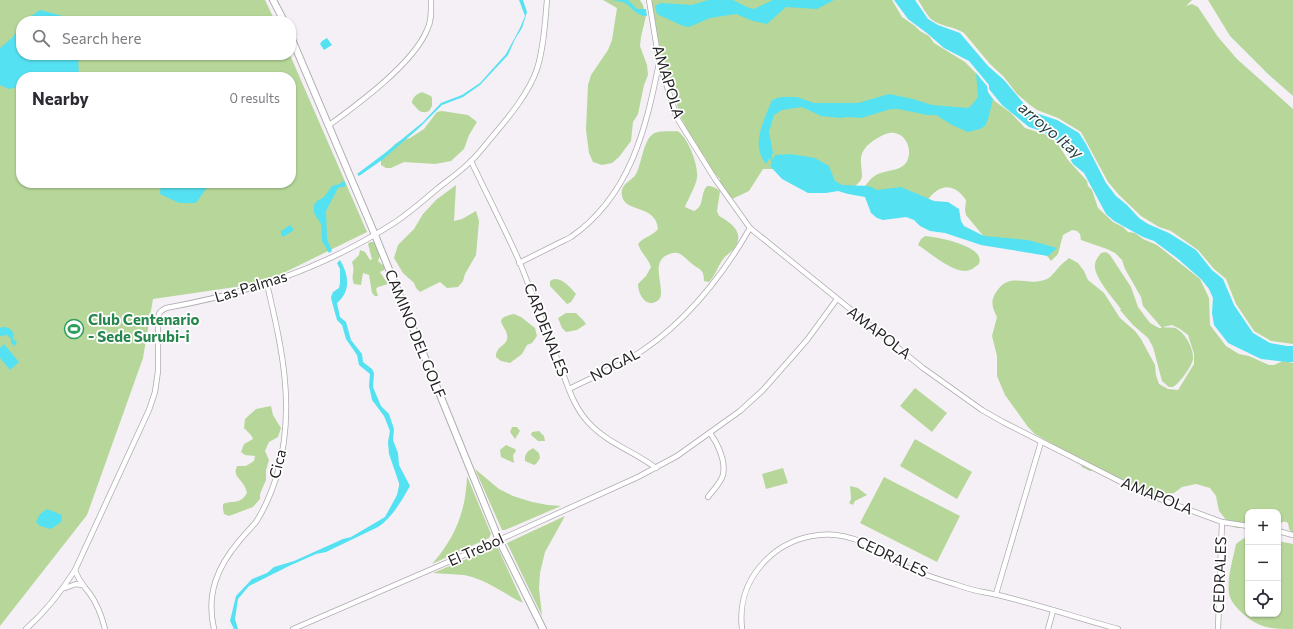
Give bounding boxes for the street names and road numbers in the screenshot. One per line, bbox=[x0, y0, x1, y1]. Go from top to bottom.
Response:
street label: AMAPOLA bbox=[649, 43, 689, 121]
street label: Las Palmas bbox=[212, 266, 289, 306]
street label: CAMINO DEL GOLF bbox=[382, 267, 450, 401]
street label: CARDENALES bbox=[521, 280, 573, 379]
street label: AMAPOLA bbox=[844, 302, 915, 363]
street label: NOGAL bbox=[587, 343, 643, 385]
street label: Cica bbox=[265, 447, 289, 480]
street label: AMAPOLA bbox=[1119, 473, 1196, 518]
street label: El Trebol bbox=[445, 529, 506, 569]
street label: CEDRALES bbox=[854, 532, 931, 581]
street label: CEDRALES bbox=[1209, 536, 1229, 614]

